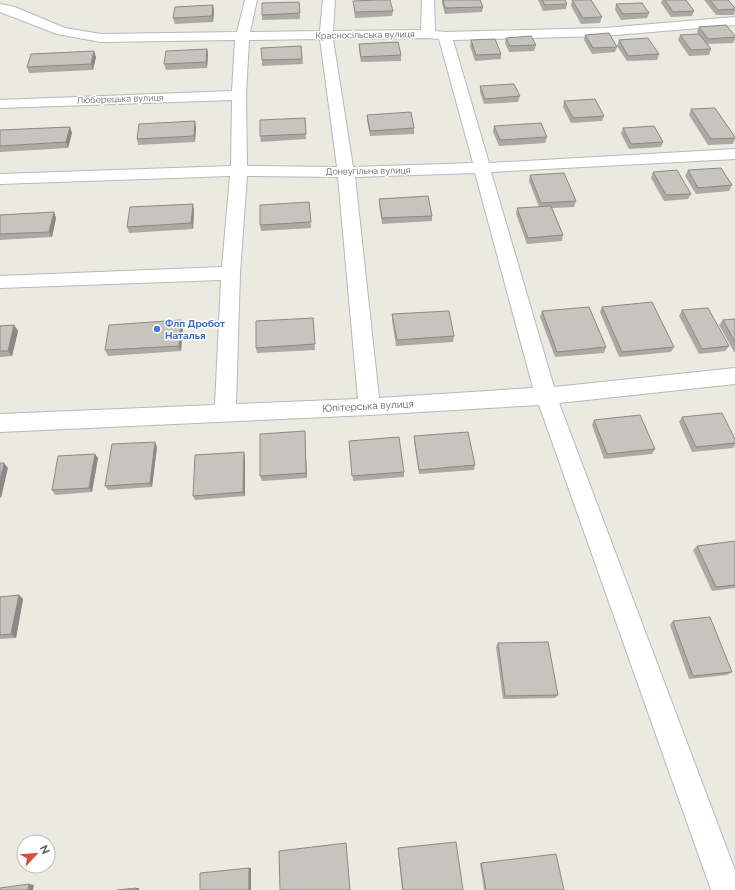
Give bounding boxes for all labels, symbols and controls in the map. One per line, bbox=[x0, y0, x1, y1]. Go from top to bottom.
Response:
street label: Красносільська вулиця bbox=[315, 29, 415, 41]
street label: Люберецька вулиця bbox=[77, 92, 163, 106]
street label: Донвугільна вулиця bbox=[326, 165, 410, 177]
place label: Флп Дробот Наталья bbox=[165, 318, 225, 341]
marker: Флп Дробот Наталья bbox=[152, 324, 162, 334]
street label: Юпітерська вулиця bbox=[322, 398, 414, 414]
north arrow bbox=[16, 834, 56, 874]
text: N bbox=[37, 843, 52, 856]

